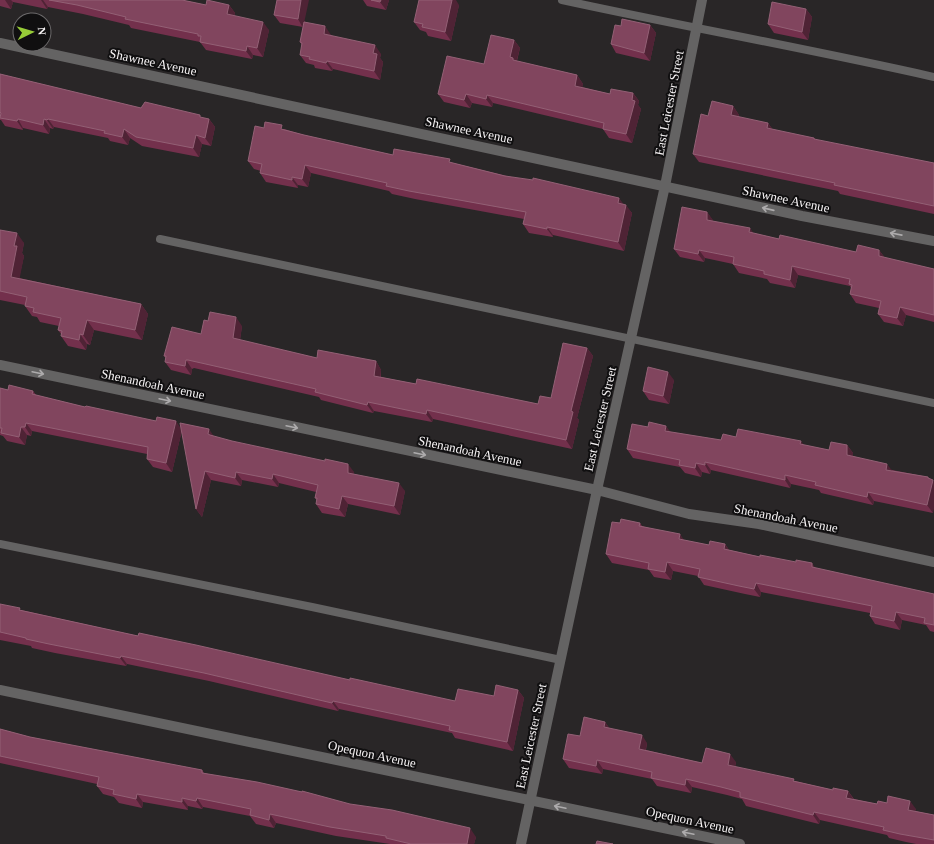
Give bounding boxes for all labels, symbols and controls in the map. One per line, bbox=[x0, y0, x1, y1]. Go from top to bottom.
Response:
north arrow bbox=[12, 12, 52, 52]
text: N bbox=[36, 27, 48, 36]
street label: Shawnee Avenue bbox=[108, 45, 198, 79]
street label: East Leicester Street bbox=[651, 49, 687, 157]
street label: Shawnee Avenue bbox=[424, 113, 514, 147]
street label: Shawnee Avenue bbox=[741, 182, 831, 216]
one-way arrow bbox=[762, 204, 775, 212]
one-way arrow bbox=[890, 229, 903, 237]
street label: East Leicester Street bbox=[581, 365, 619, 473]
street label: Shenandoah Avenue bbox=[100, 366, 206, 402]
one-way arrow bbox=[31, 369, 44, 377]
one-way arrow bbox=[158, 396, 171, 404]
one-way arrow bbox=[286, 423, 299, 431]
street label: Shenandoah Avenue bbox=[417, 433, 523, 469]
one-way arrow bbox=[413, 450, 426, 458]
street label: Shenandoah Avenue bbox=[733, 501, 839, 535]
street label: East Leicester Street bbox=[513, 682, 550, 790]
street label: Opequon Avenue bbox=[327, 737, 418, 771]
one-way arrow bbox=[554, 803, 567, 811]
street label: Opequon Avenue bbox=[645, 803, 736, 837]
one-way arrow bbox=[681, 829, 694, 837]

